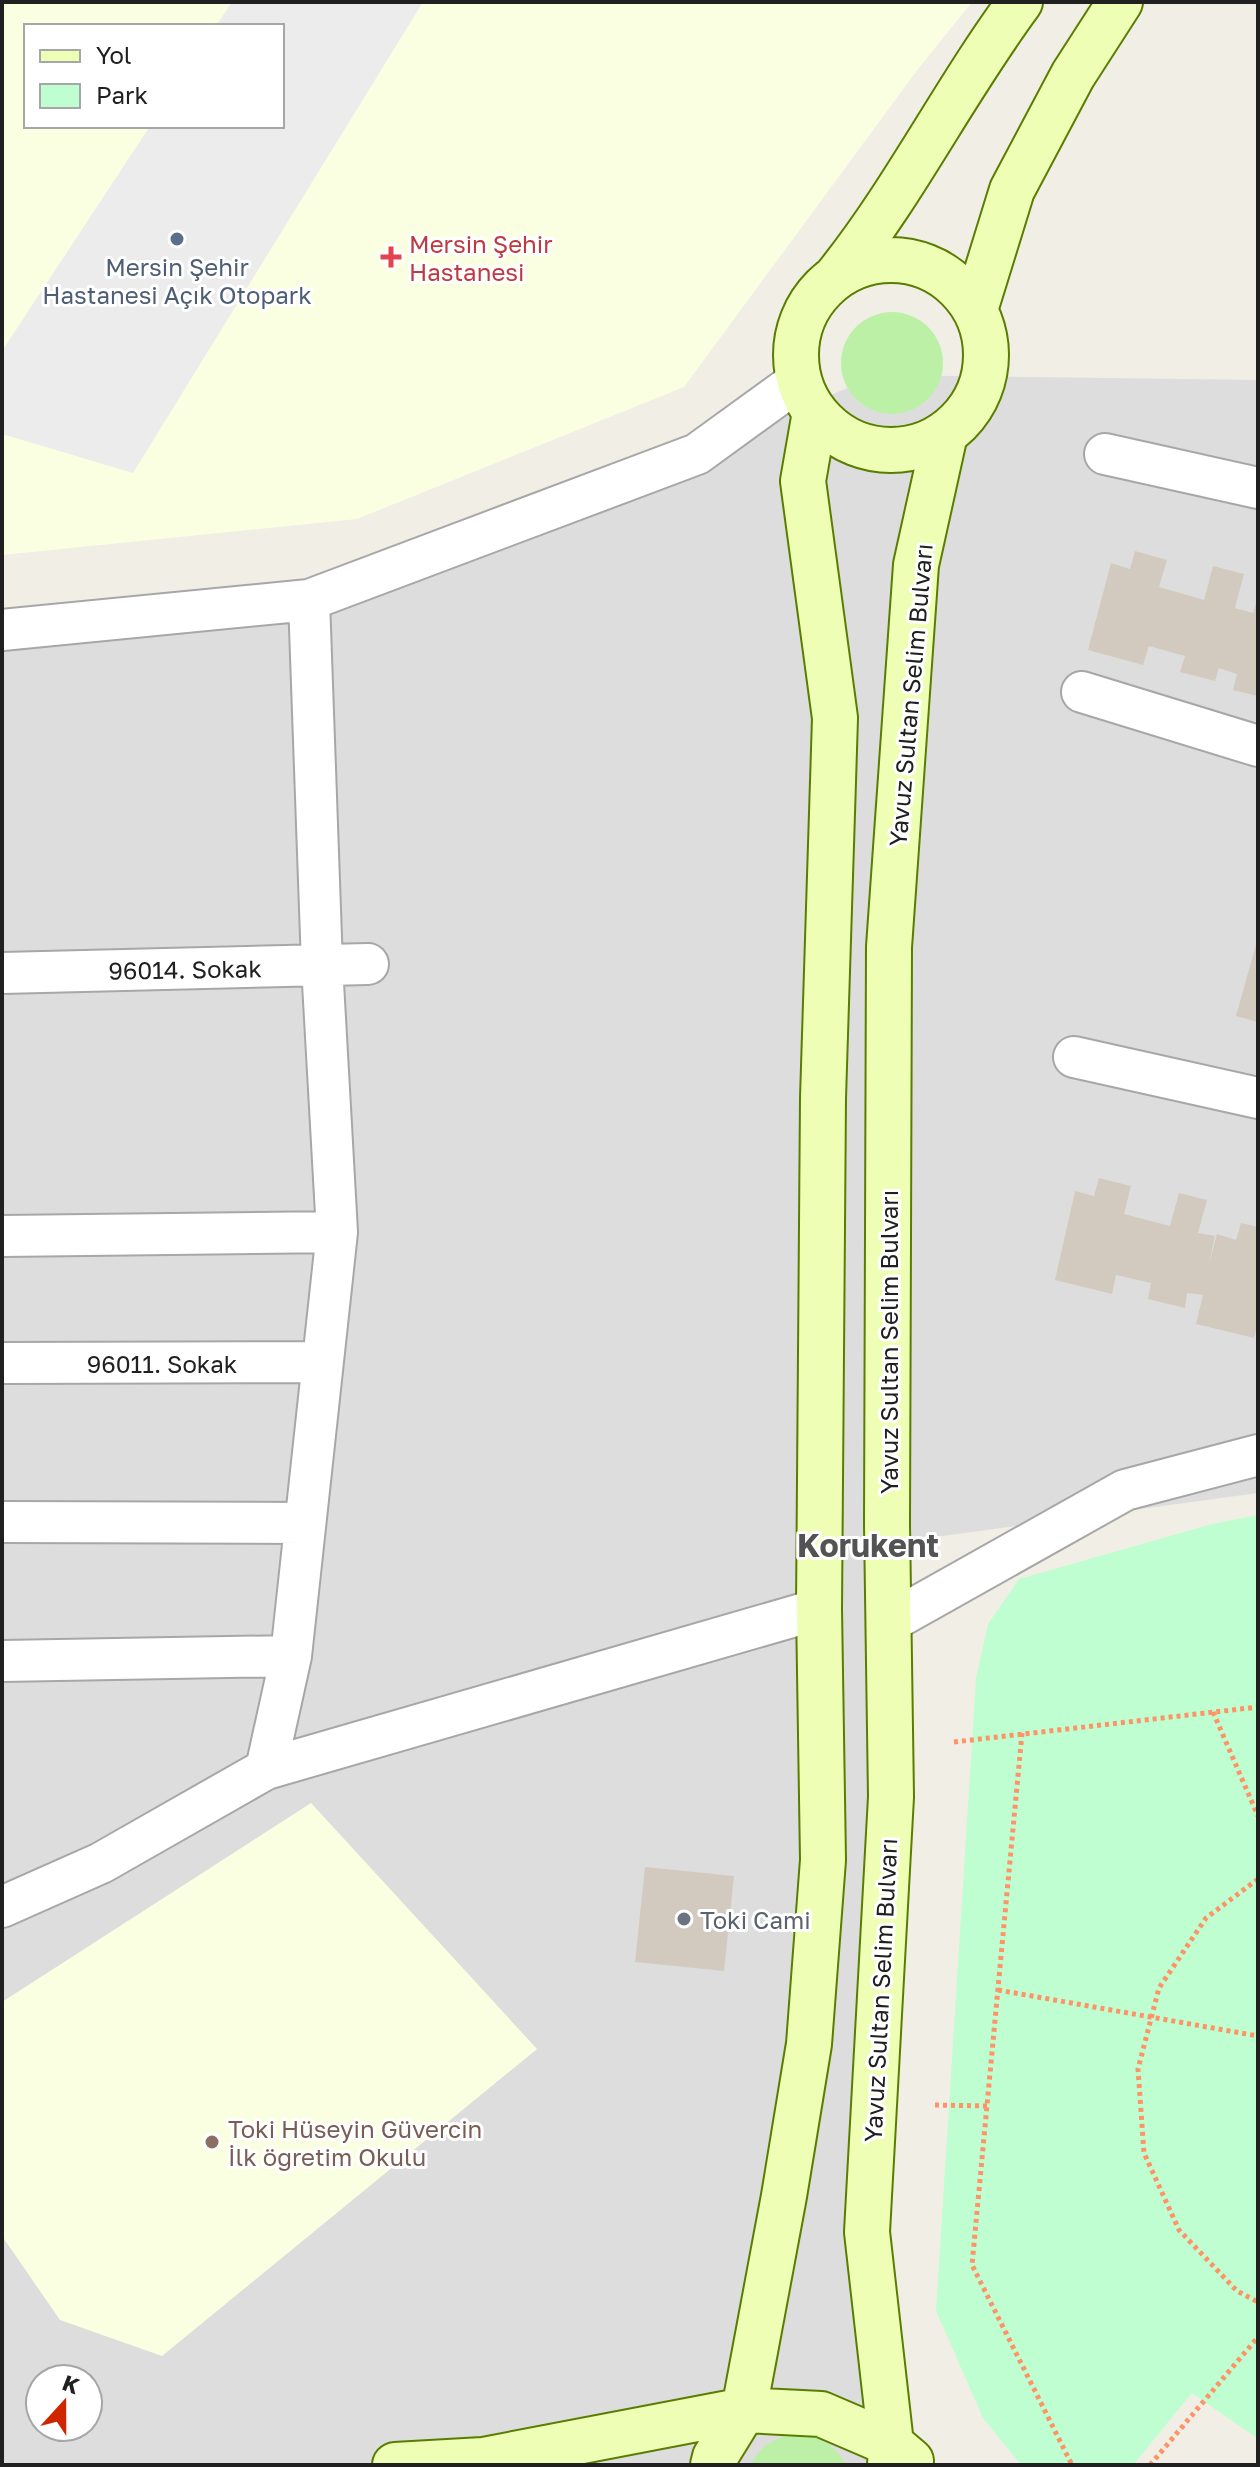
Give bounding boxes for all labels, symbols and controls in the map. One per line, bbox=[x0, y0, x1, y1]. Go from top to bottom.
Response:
legend bbox=[24, 24, 284, 128]
text: Yol bbox=[96, 40, 132, 69]
text: Park bbox=[96, 80, 148, 109]
place label: Mersin Şehir Hastanesi bbox=[409, 229, 553, 286]
marker: Mersin Şehir Hastanesi Açık Otopark bbox=[168, 230, 186, 248]
marker: Mersin Şehir Hastanesi bbox=[380, 246, 402, 268]
place label: Mersin Şehir Hastanesi Açık Otopark bbox=[42, 252, 312, 309]
street label: Yavuz Sultan Selim Bulvarı bbox=[882, 542, 938, 848]
street label: 96014. Sokak bbox=[108, 953, 262, 985]
street label: Yavuz Sultan Selim Bulvarı bbox=[874, 1190, 903, 1494]
street label: 96011. Sokak bbox=[87, 1349, 237, 1378]
district label: Korukent bbox=[797, 1526, 939, 1564]
street label: Yavuz Sultan Selim Bulvarı bbox=[858, 1837, 902, 2143]
place label: Toki Cami bbox=[700, 1905, 811, 1934]
marker: Toki Cami bbox=[675, 1910, 693, 1928]
place label: Toki Hüseyin Güvercin İlk öğretim Okulu bbox=[228, 2114, 482, 2171]
marker: Toki Hüseyin Güvercin İlk öğretim Okulu bbox=[203, 2133, 221, 2151]
north arrow bbox=[24, 2363, 104, 2443]
text: K bbox=[59, 2368, 84, 2399]

